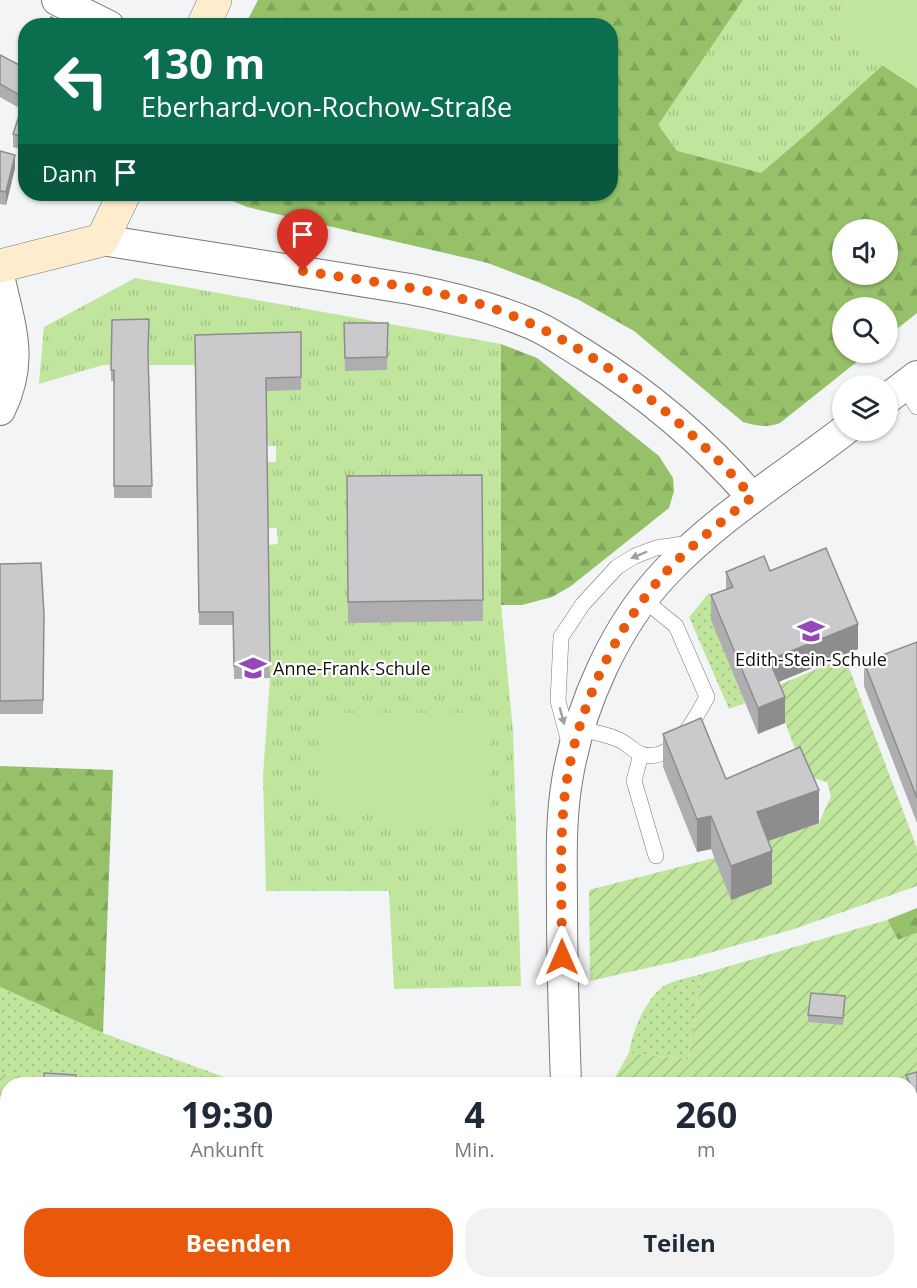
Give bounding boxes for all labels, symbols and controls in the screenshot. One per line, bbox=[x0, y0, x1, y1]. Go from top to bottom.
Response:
text: 130 m bbox=[141, 34, 265, 91]
icon: left bbox=[42, 42, 120, 120]
text: Eberhard-von-Rochow-Straße bbox=[141, 88, 512, 125]
icon: arrive bbox=[109, 156, 142, 189]
text: Dann bbox=[42, 158, 97, 188]
pin bbox=[277, 209, 328, 271]
icon: arrive bbox=[286, 218, 319, 251]
map controls bbox=[832, 219, 898, 441]
button: sound bbox=[832, 219, 898, 285]
button: search bbox=[832, 297, 898, 363]
button: layers bbox=[832, 375, 898, 441]
one-way arrow bbox=[630, 550, 648, 560]
school or university icon: Edith-Stein-Schule bbox=[796, 616, 826, 646]
place label: Edith-Stein-Schule bbox=[735, 647, 887, 671]
school or university icon: Anne-Frank-Schule bbox=[238, 653, 268, 683]
place label: Anne-Frank-Schule bbox=[273, 656, 431, 680]
one-way arrow bbox=[557, 707, 567, 725]
position arrow bbox=[530, 925, 594, 989]
text: 19:30 bbox=[181, 1090, 273, 1139]
text: 4 bbox=[464, 1090, 485, 1139]
text: 260 bbox=[675, 1090, 737, 1139]
text: Ankunft bbox=[190, 1136, 264, 1163]
text: Min. bbox=[454, 1136, 495, 1163]
text: m bbox=[697, 1136, 716, 1163]
button: Beenden bbox=[24, 1208, 453, 1277]
button: Teilen bbox=[465, 1208, 894, 1277]

